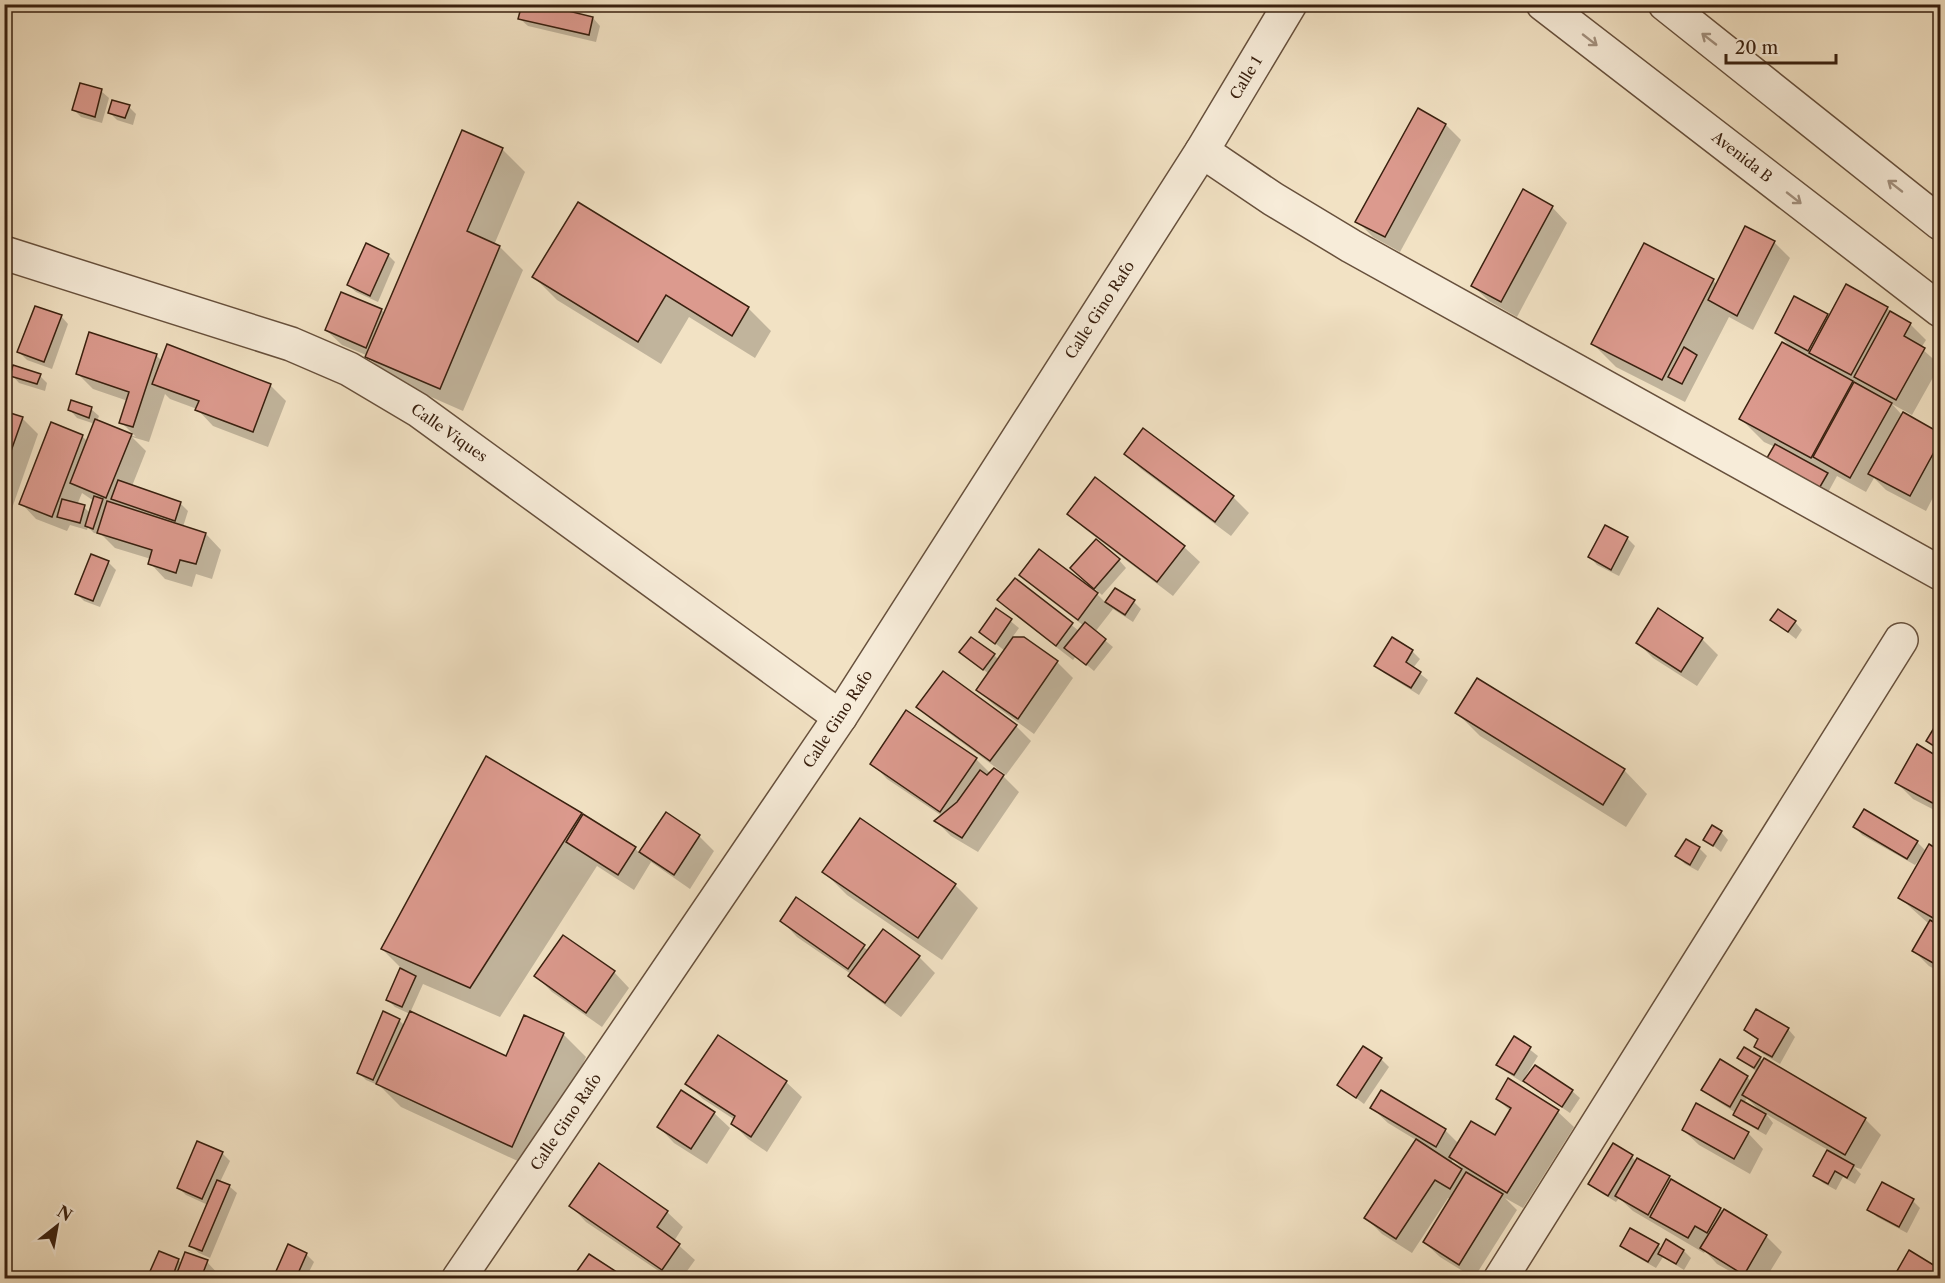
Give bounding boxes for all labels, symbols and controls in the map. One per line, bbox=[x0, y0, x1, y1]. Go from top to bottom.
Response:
scale bar bbox=[1726, 27, 1836, 65]
one-way arrow bbox=[1701, 33, 1717, 46]
one-way arrow bbox=[1582, 34, 1598, 47]
text: 20 m bbox=[1735, 37, 1779, 59]
street label: Calle 1 bbox=[1225, 52, 1266, 103]
street label: Avenida B bbox=[1707, 126, 1776, 186]
one-way arrow bbox=[1887, 180, 1903, 193]
one-way arrow bbox=[1786, 191, 1802, 204]
street label: Calle Gino Rafo bbox=[1061, 257, 1138, 362]
street label: Calle Viques bbox=[407, 399, 491, 466]
street label: Calle Gino Rafo bbox=[799, 666, 876, 771]
street label: Calle Gino Rafo bbox=[526, 1069, 605, 1174]
north arrow bbox=[27, 1196, 87, 1256]
text: N bbox=[54, 1201, 76, 1225]

